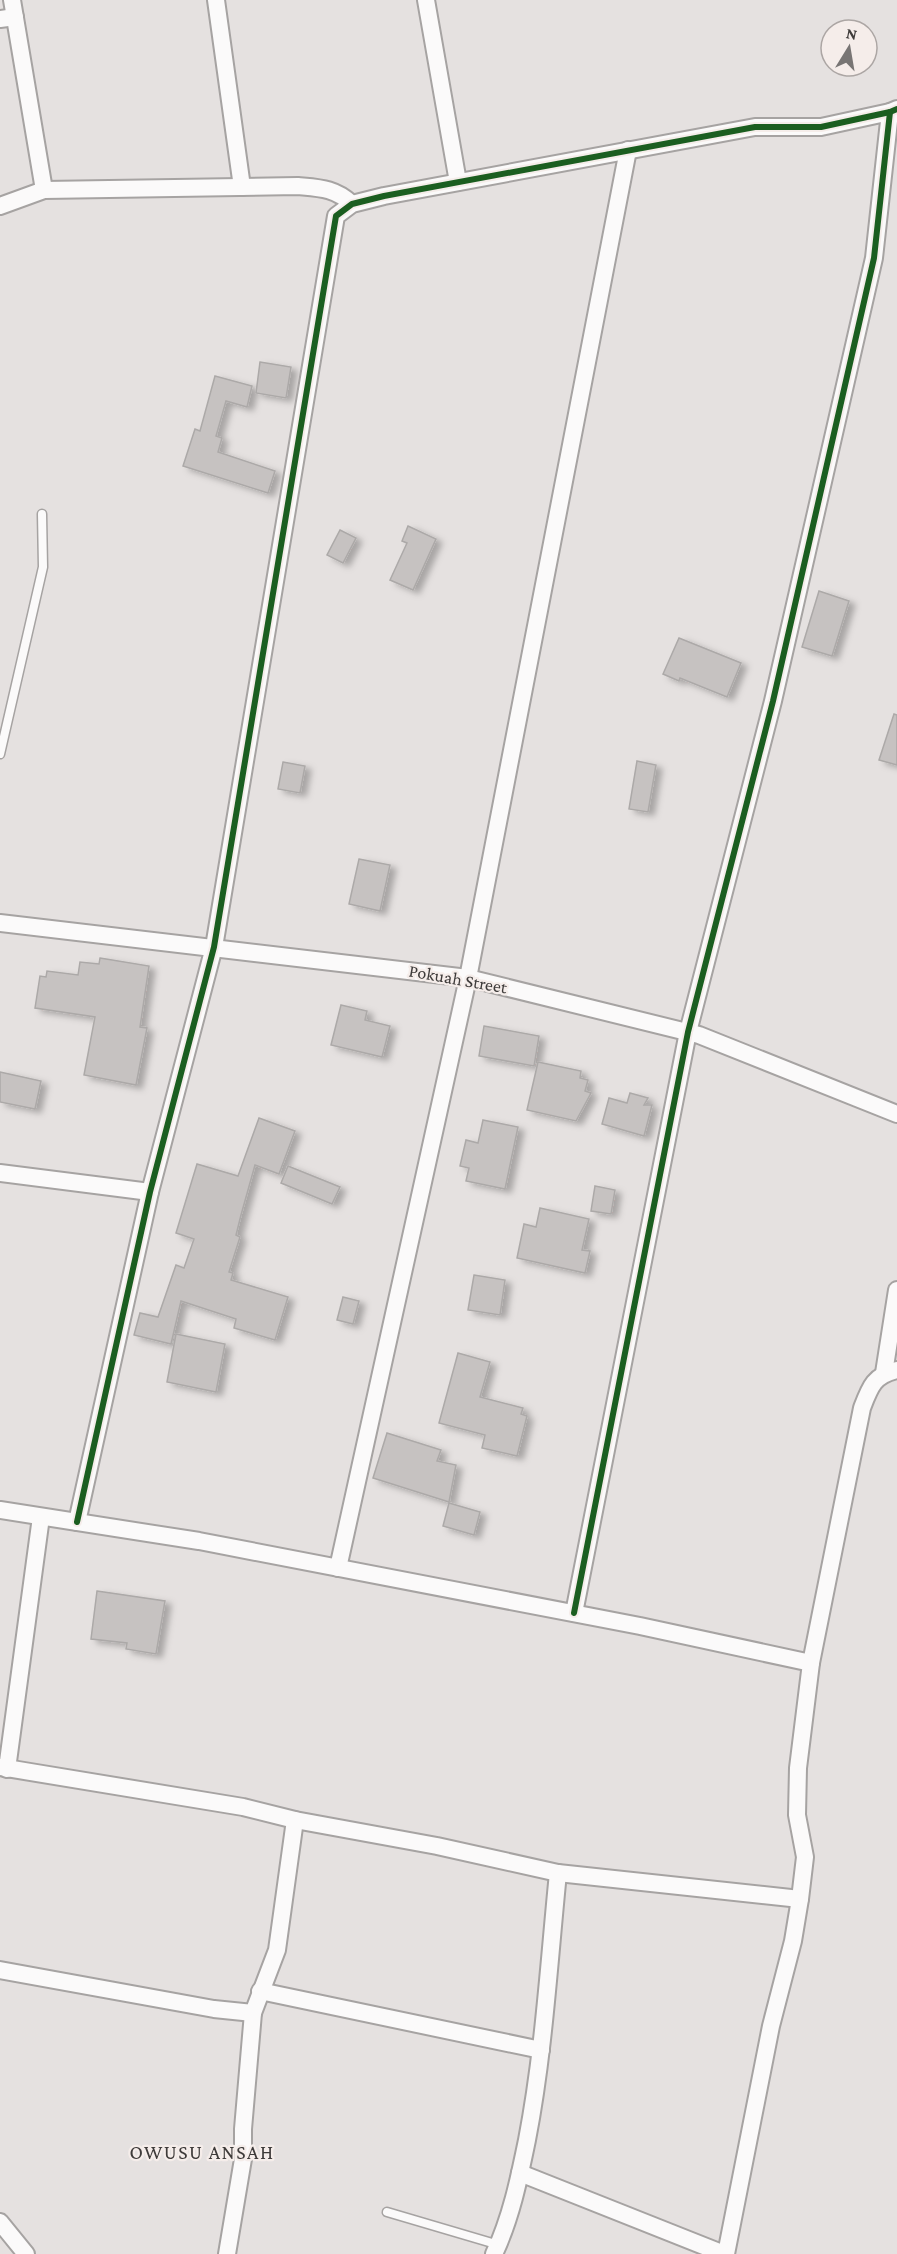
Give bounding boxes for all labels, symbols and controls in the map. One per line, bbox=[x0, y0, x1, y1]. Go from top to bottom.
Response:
north arrow bbox=[819, 18, 879, 78]
text: N bbox=[845, 24, 859, 43]
street label: Pokuah Street bbox=[407, 961, 510, 998]
district label: OWUSU ANSAH bbox=[129, 2141, 275, 2163]

